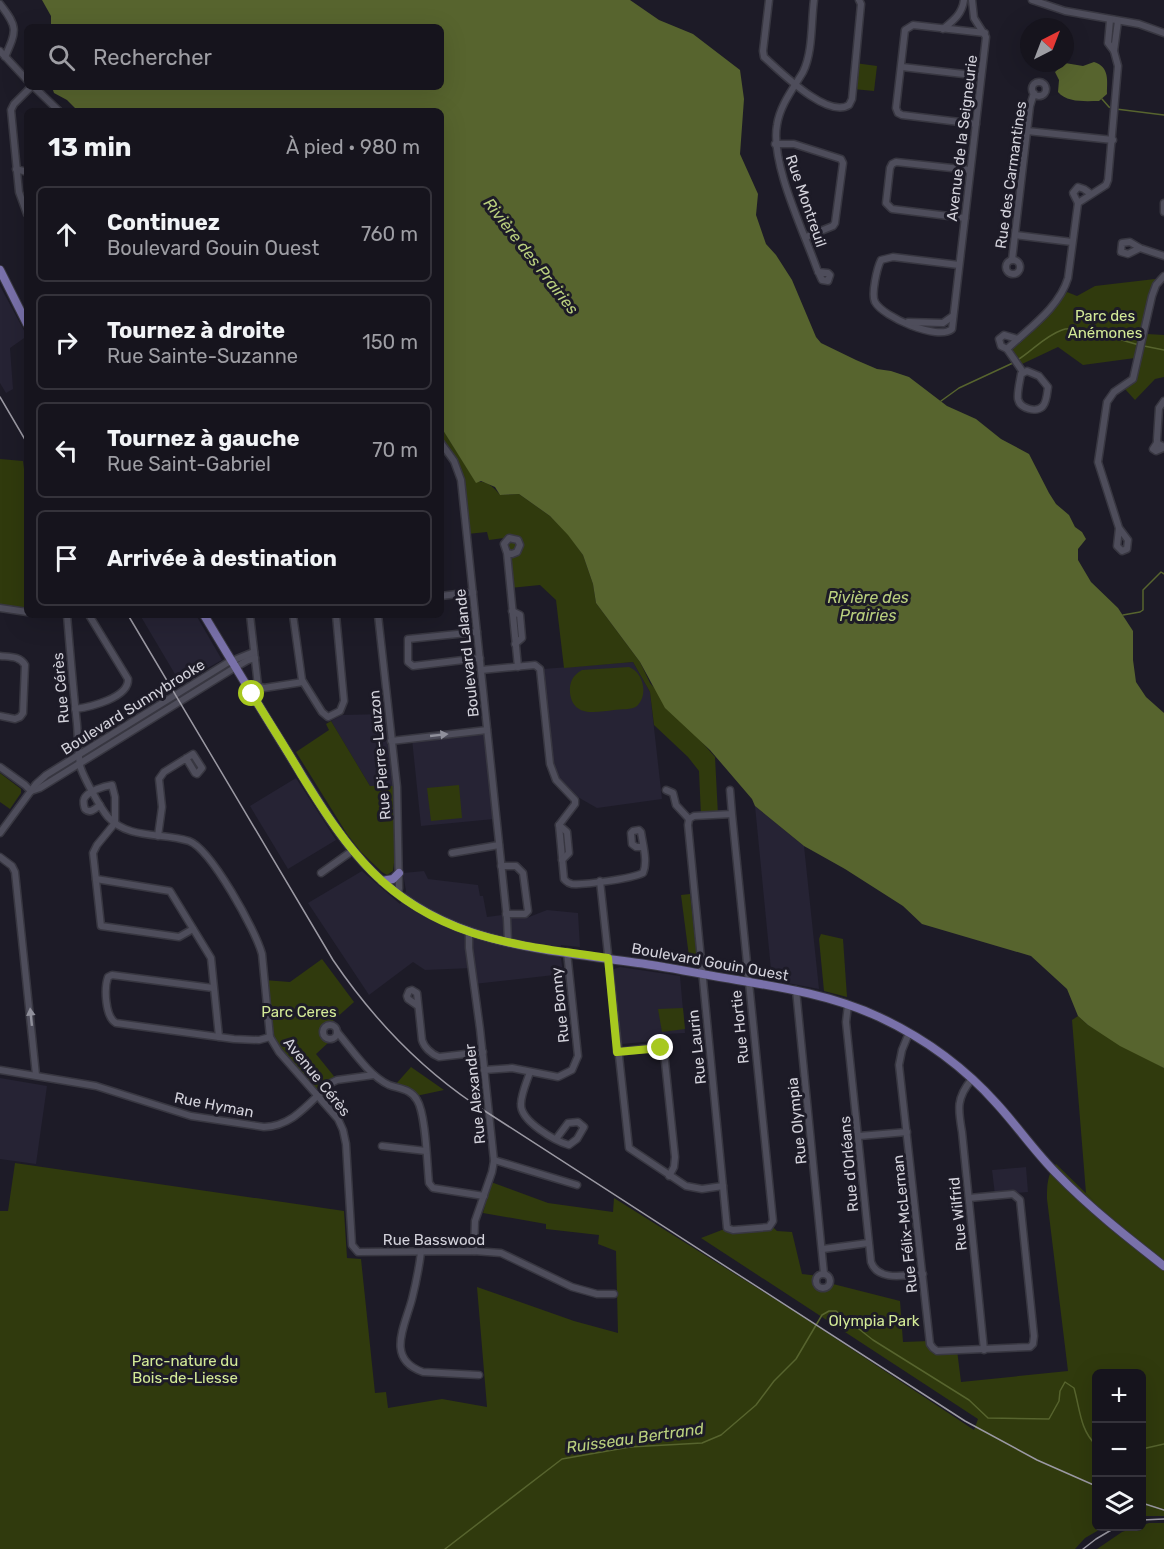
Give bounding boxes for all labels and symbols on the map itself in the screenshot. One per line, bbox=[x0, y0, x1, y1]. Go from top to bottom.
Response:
north arrow bbox=[1020, 18, 1074, 72]
street label: Avenue de la Seigneurie bbox=[943, 54, 981, 222]
street label: Rue des Carmantines bbox=[992, 100, 1030, 250]
street label: Rue Montreuil bbox=[782, 152, 830, 250]
water label: Rivière des Prairies bbox=[480, 194, 582, 318]
park label: Parc des Anémones bbox=[1068, 307, 1143, 342]
street label: Boulevard Lalande bbox=[451, 588, 483, 718]
water label: Rivière des Prairies bbox=[827, 588, 909, 625]
street label: Rue Cérès bbox=[49, 652, 73, 724]
street label: Boulevard Sunnybrooke bbox=[58, 655, 208, 759]
route start bbox=[238, 680, 264, 706]
street label: Rue Pierre-Lauzon bbox=[365, 689, 395, 821]
one-way arrow bbox=[430, 730, 449, 740]
street label: Boulevard Gouin Ouest bbox=[630, 939, 790, 985]
street label: Rue Bonny bbox=[547, 966, 573, 1044]
street label: Rue Hortie bbox=[727, 989, 753, 1065]
park label: Parc Ceres bbox=[261, 1003, 337, 1021]
one-way arrow bbox=[26, 1008, 36, 1027]
street label: Rue Laurin bbox=[684, 1009, 710, 1085]
street label: Avenue Cérès bbox=[280, 1034, 354, 1120]
route end bbox=[647, 1034, 673, 1060]
street label: Rue Alexander bbox=[461, 1043, 489, 1145]
street label: Rue Olympia bbox=[783, 1077, 811, 1165]
street label: Rue Hyman bbox=[173, 1088, 255, 1122]
street label: Rue d'Orléans bbox=[836, 1115, 862, 1213]
street label: Rue Félix-McLernan bbox=[889, 1154, 921, 1294]
street label: Rue Wilfrid bbox=[945, 1176, 971, 1252]
street label: Rue Basswood bbox=[383, 1231, 485, 1249]
park label: Olympia Park bbox=[828, 1312, 920, 1330]
park label: Parc-nature du Bois-de-Liesse bbox=[132, 1352, 238, 1387]
water label: Ruisseau Bertrand bbox=[565, 1419, 706, 1457]

